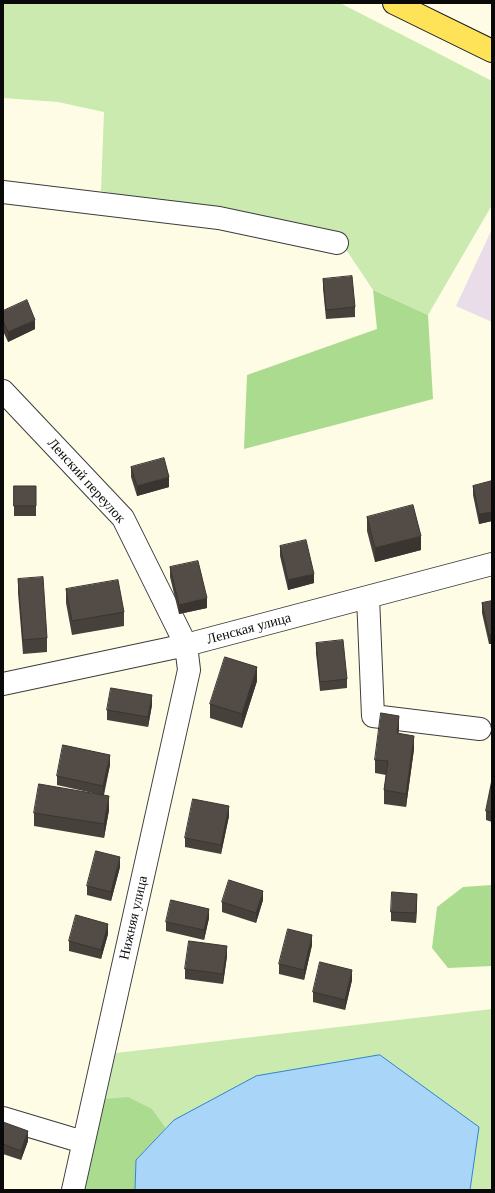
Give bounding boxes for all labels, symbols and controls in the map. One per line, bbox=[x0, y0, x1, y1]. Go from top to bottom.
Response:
street label: Ленский переулок bbox=[44, 435, 128, 527]
street label: Ленская улица bbox=[205, 610, 293, 648]
street label: Нижняя улица bbox=[116, 874, 152, 962]

